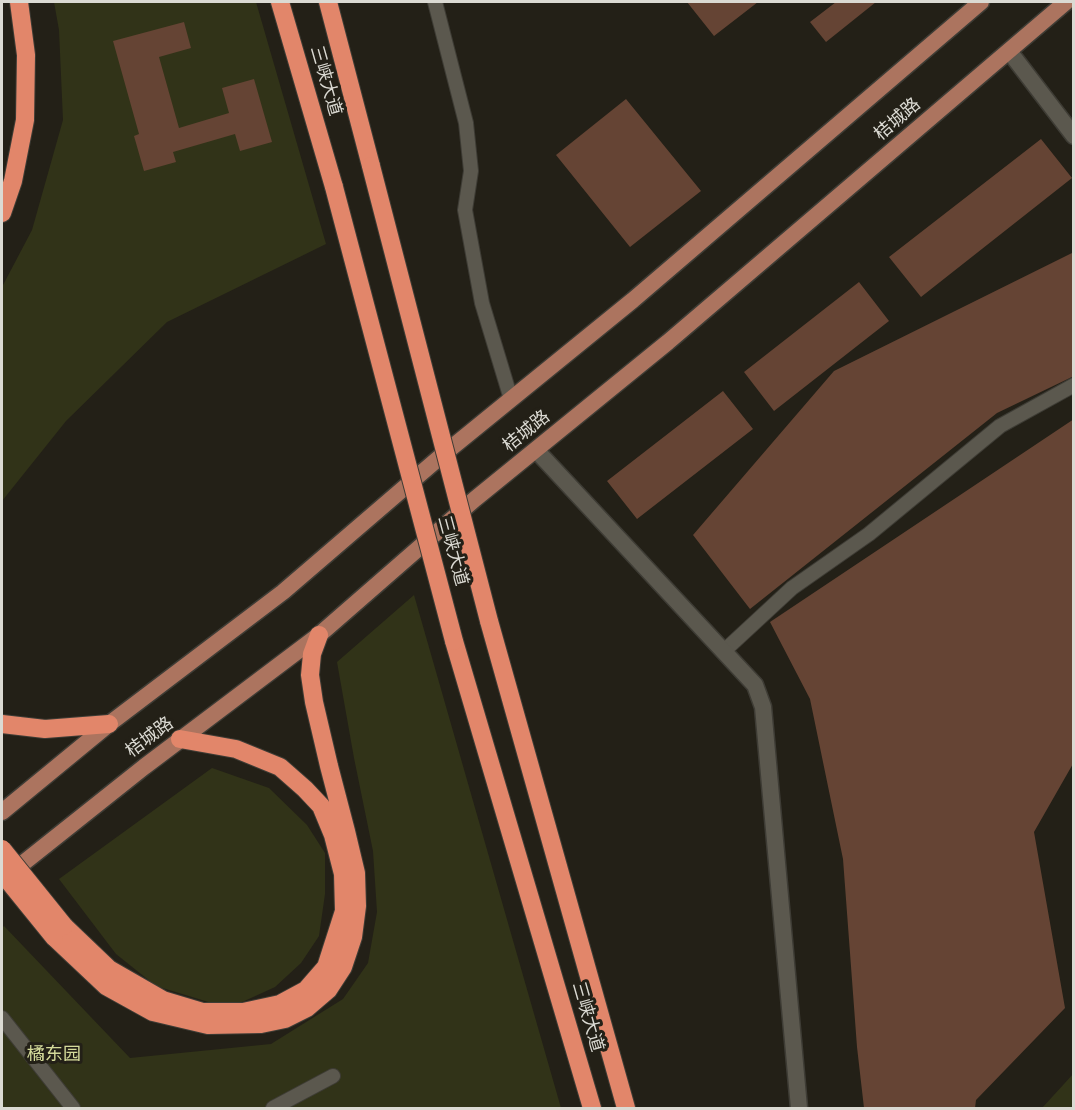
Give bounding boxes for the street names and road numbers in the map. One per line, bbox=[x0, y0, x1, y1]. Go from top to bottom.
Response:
street label: 三峡大道 bbox=[305, 43, 345, 119]
street label: 桔城路 bbox=[871, 94, 925, 146]
street label: 桔城路 bbox=[499, 407, 555, 457]
street label: 三峡大道 bbox=[432, 513, 472, 589]
street label: 桔城路 bbox=[122, 713, 178, 763]
street label: 三峡大道 bbox=[567, 979, 607, 1055]

